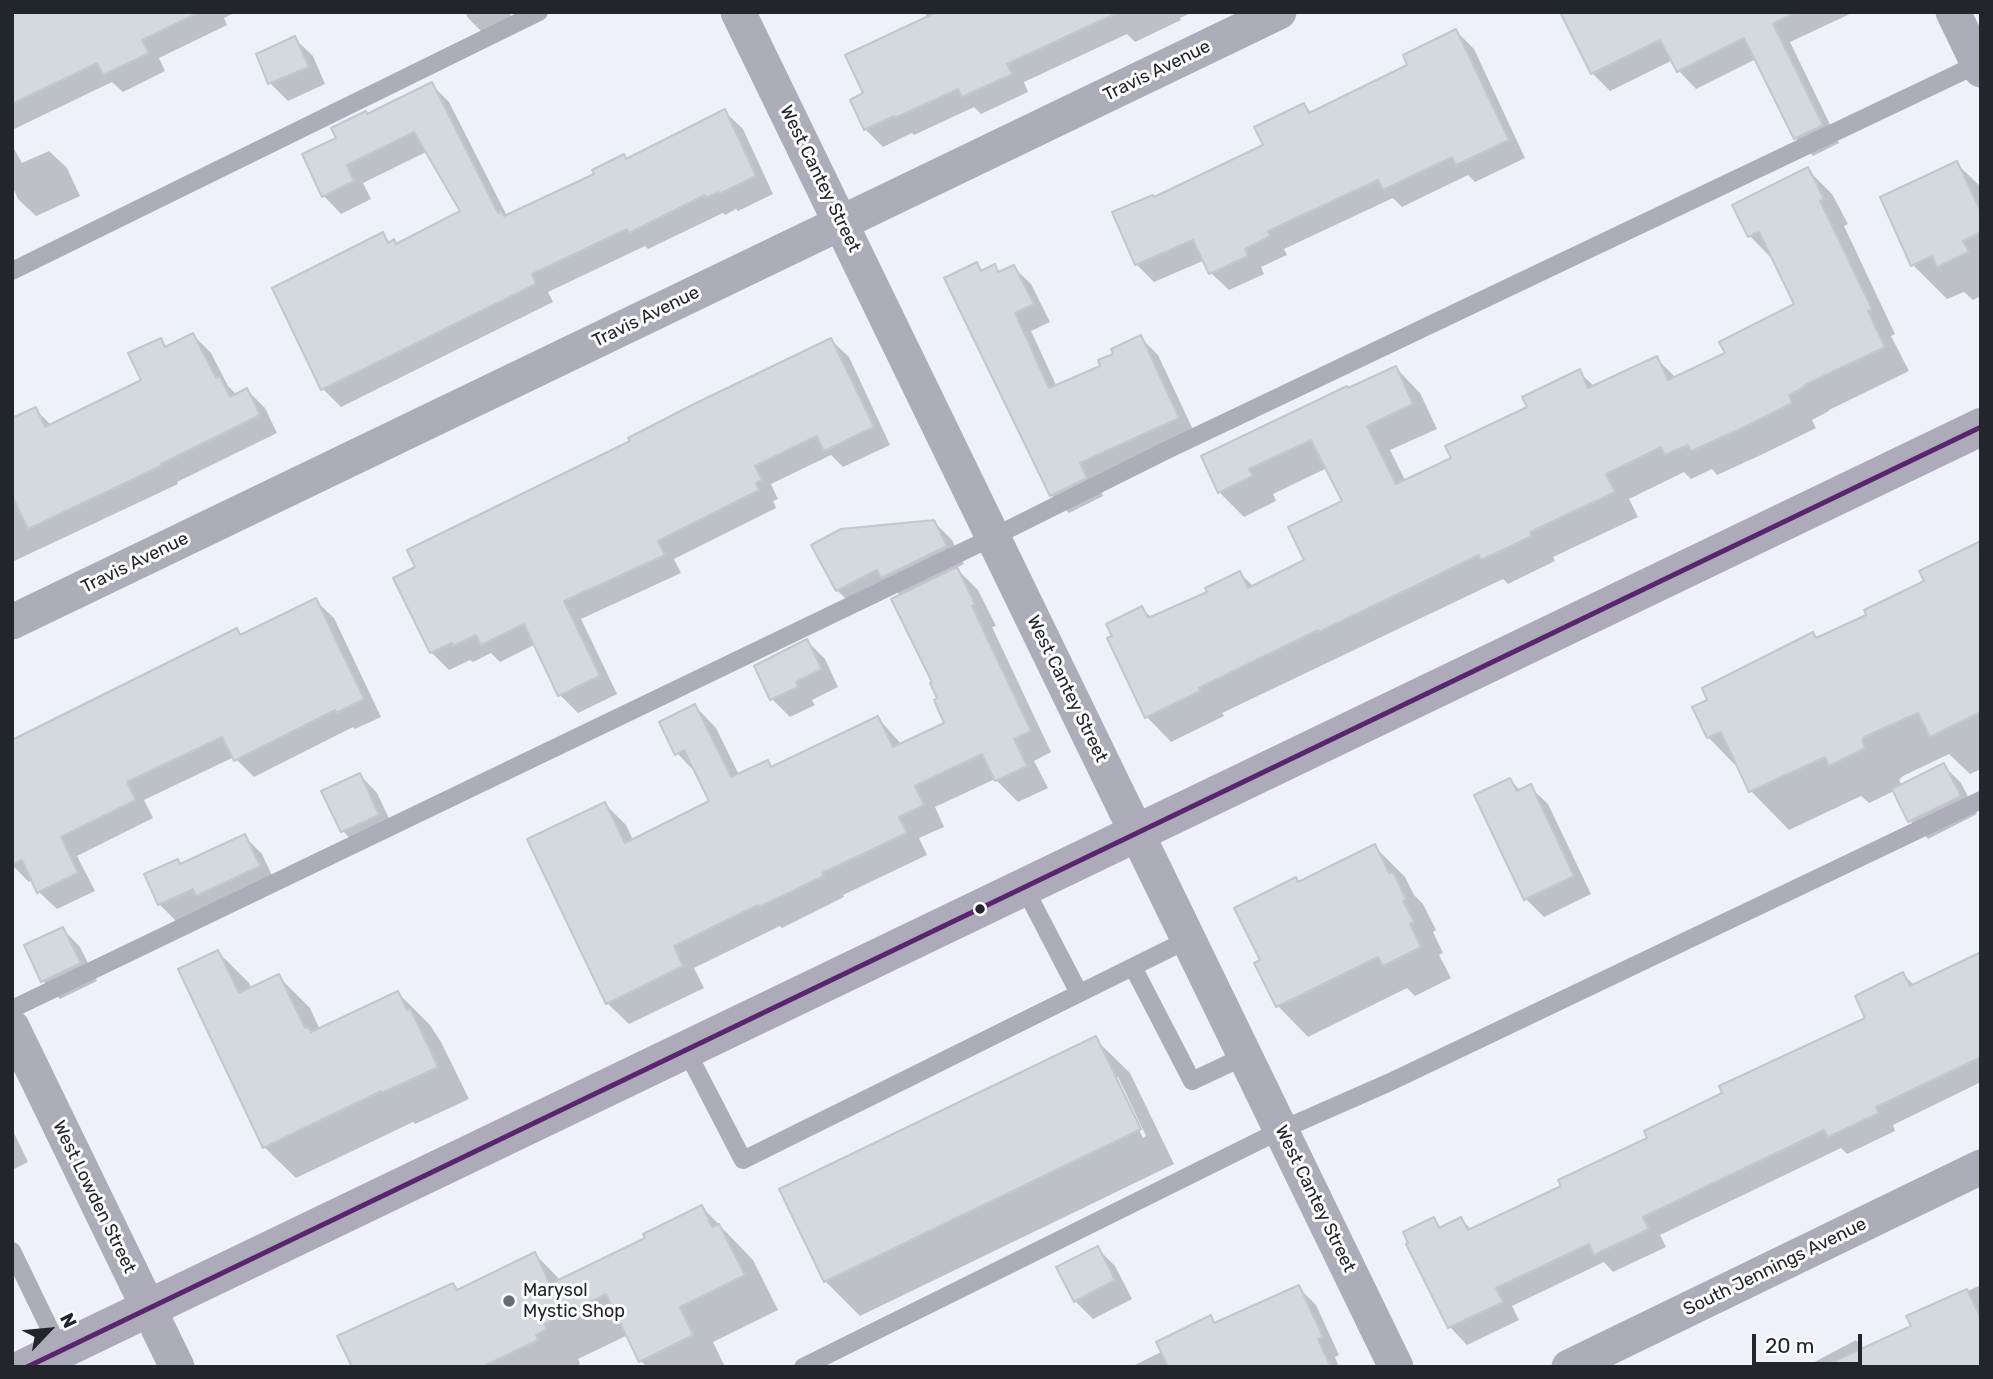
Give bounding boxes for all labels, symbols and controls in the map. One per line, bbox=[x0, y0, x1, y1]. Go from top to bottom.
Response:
street label: Travis Avenue bbox=[1100, 36, 1214, 106]
street label: West Cantey Street bbox=[775, 102, 865, 256]
street label: Travis Avenue bbox=[589, 282, 703, 352]
street label: Travis Avenue bbox=[78, 528, 192, 598]
street label: West Cantey Street bbox=[1022, 612, 1112, 766]
unlabelled marker bbox=[973, 902, 987, 916]
street label: West Lowden Street bbox=[48, 1117, 140, 1277]
street label: West Cantey Street bbox=[1270, 1122, 1360, 1276]
street label: South Jennings Avenue bbox=[1680, 1213, 1870, 1321]
place label: Marysol Mystic Shop bbox=[523, 1280, 625, 1322]
marker: Marysol Mystic Shop bbox=[501, 1293, 517, 1309]
north arrow bbox=[14, 1295, 84, 1365]
text: N bbox=[55, 1309, 82, 1332]
scale bar bbox=[1755, 1320, 1865, 1364]
text: 20 m bbox=[1765, 1333, 1814, 1358]

